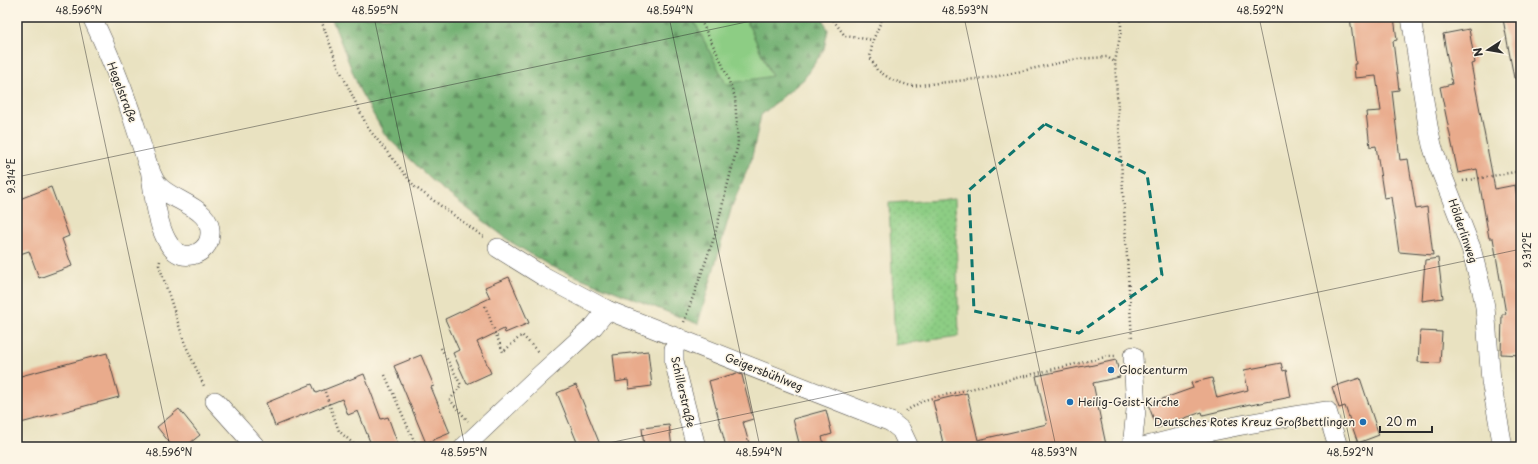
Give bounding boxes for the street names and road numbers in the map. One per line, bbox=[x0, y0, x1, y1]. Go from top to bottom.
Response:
street label: Hegelstraße bbox=[103, 59, 142, 125]
street label: Hölderlinweg bbox=[1444, 196, 1482, 265]
street label: Geigersbühlweg bbox=[723, 348, 806, 395]
street label: Schillerstraße bbox=[667, 355, 700, 429]

